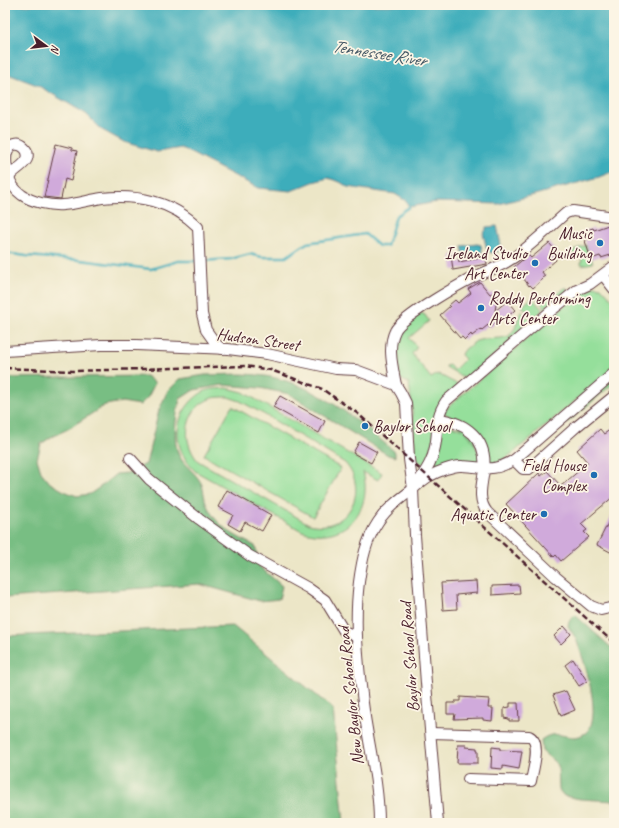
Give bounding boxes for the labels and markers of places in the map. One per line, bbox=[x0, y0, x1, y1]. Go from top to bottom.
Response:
place label: Music Building bbox=[547, 223, 593, 264]
marker: Music Building bbox=[595, 238, 605, 248]
place label: Ireland Studio Art Center bbox=[445, 243, 529, 284]
marker: Ireland Studio Art Center bbox=[530, 258, 540, 268]
place label: Roddy Performing Arts Center bbox=[489, 288, 591, 329]
marker: Roddy Performing Arts Center bbox=[476, 303, 486, 313]
place label: Baylor School bbox=[373, 416, 454, 437]
marker: Baylor School bbox=[360, 421, 370, 431]
place label: Field House Complex bbox=[523, 455, 587, 496]
marker: Field House Complex bbox=[589, 470, 599, 480]
place label: Aquatic Center bbox=[451, 504, 538, 525]
marker: Aquatic Center bbox=[539, 509, 549, 519]

